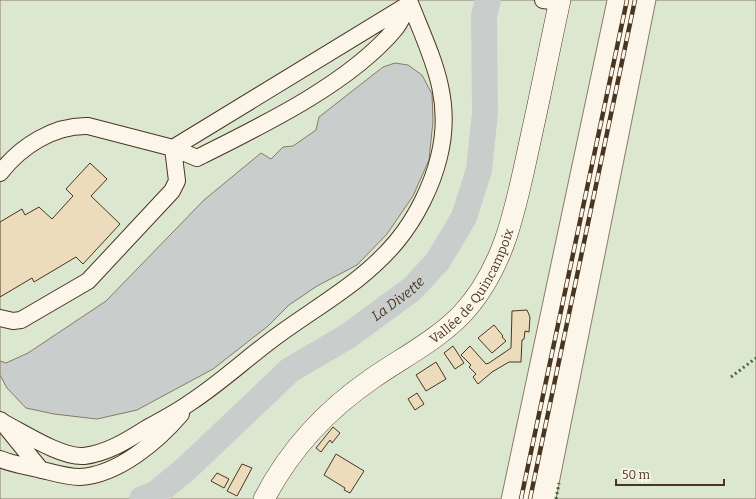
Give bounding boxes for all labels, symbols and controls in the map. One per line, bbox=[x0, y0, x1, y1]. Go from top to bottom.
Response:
street label: Vallée de Quincampoix bbox=[427, 227, 516, 347]
water label: La Divette bbox=[368, 273, 428, 325]
scale bar bbox=[616, 461, 724, 487]
text: 50 m bbox=[622, 468, 651, 482]

